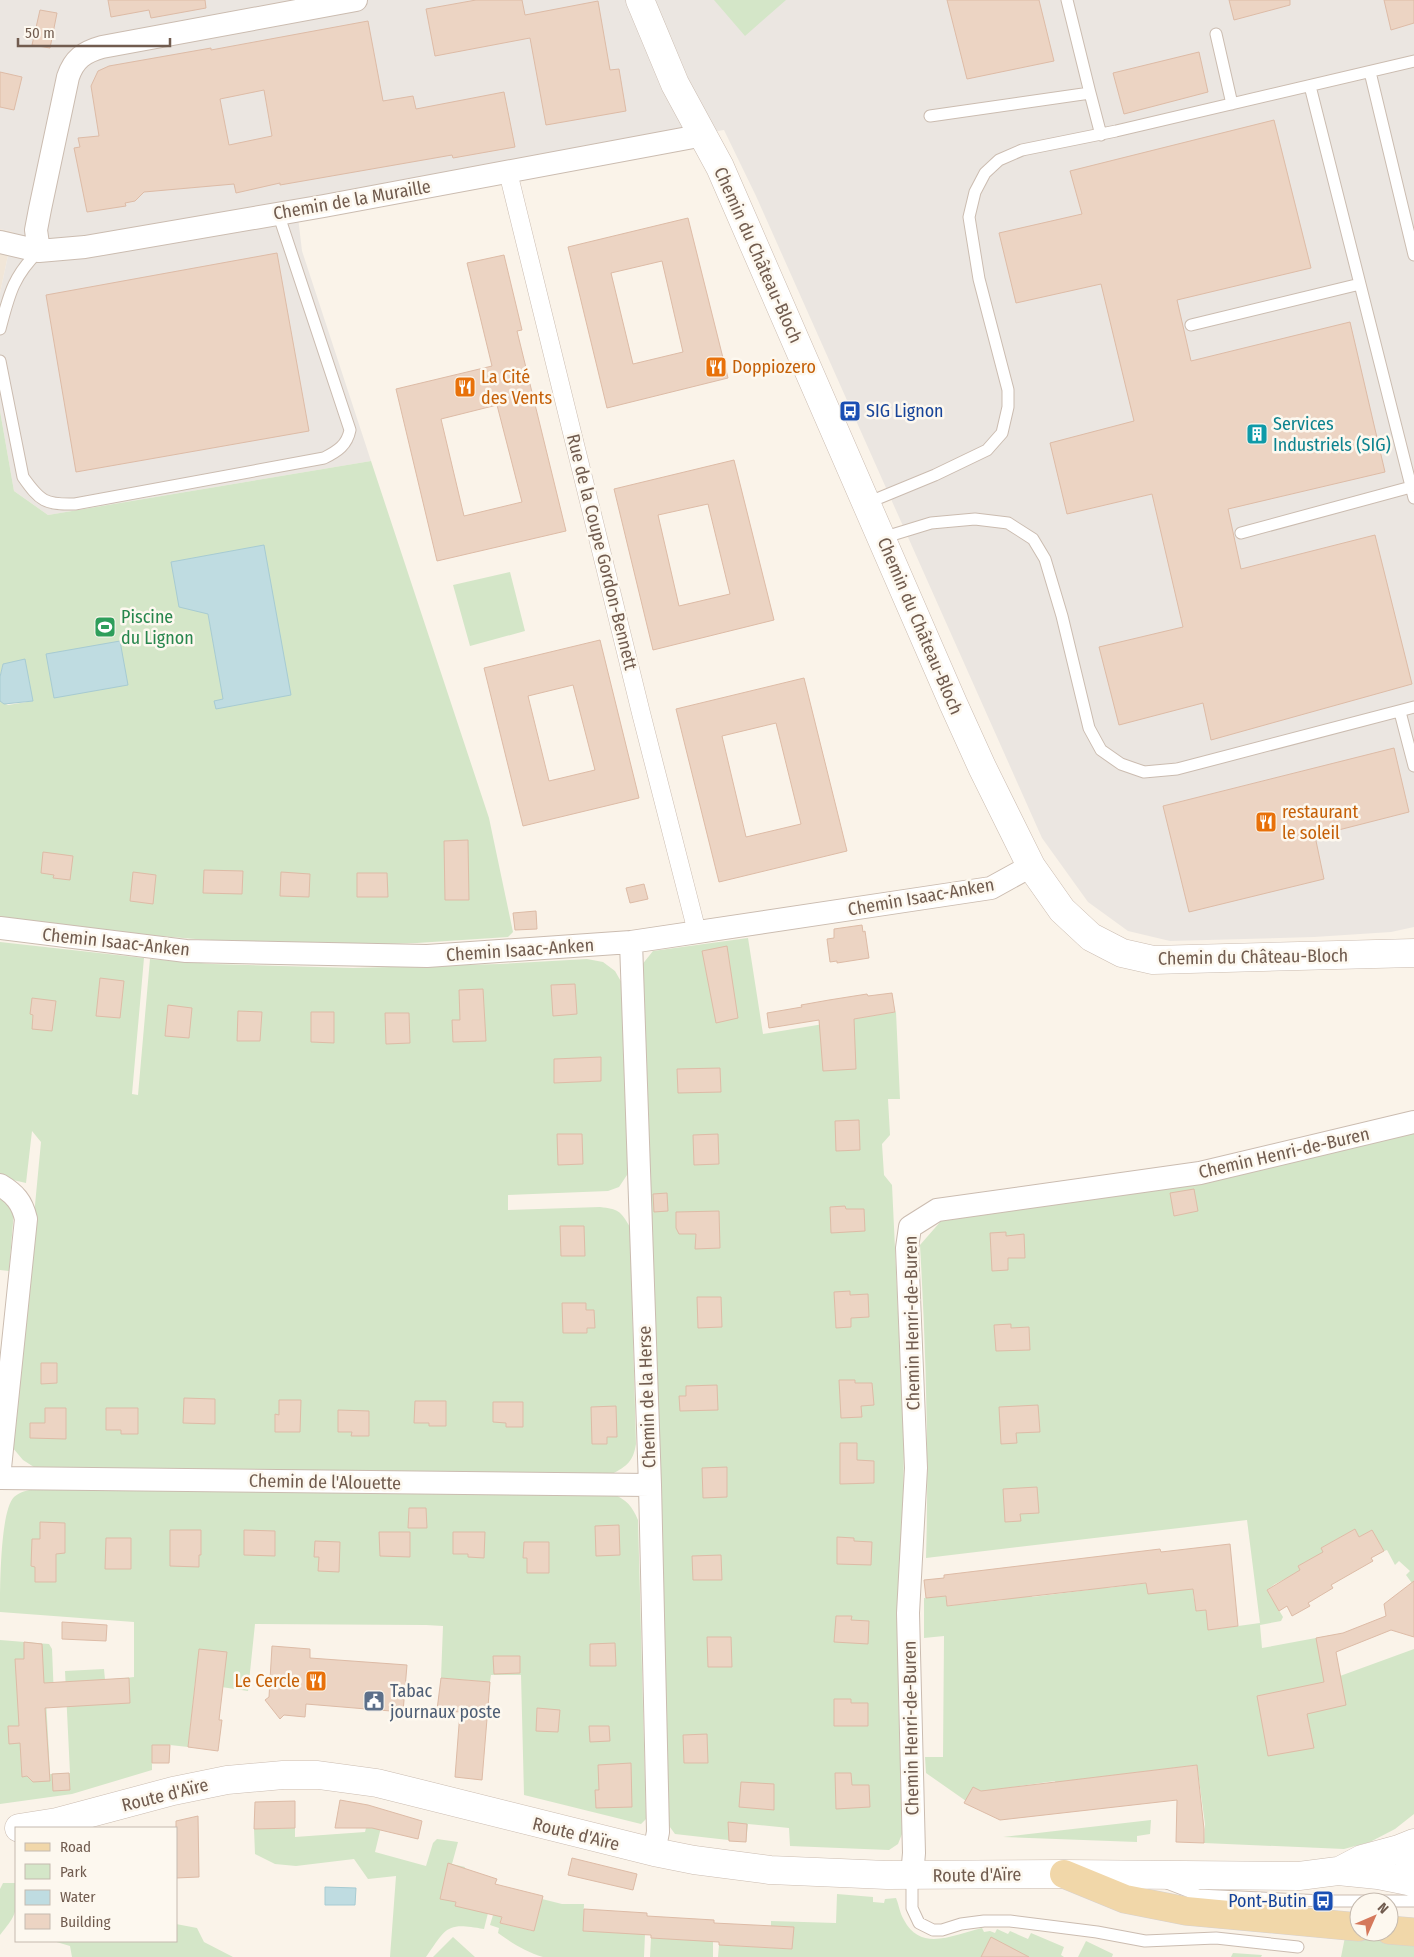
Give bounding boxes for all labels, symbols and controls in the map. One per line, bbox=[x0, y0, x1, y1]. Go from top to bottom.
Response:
scale bar bbox=[18, 15, 170, 47]
text: 50 m bbox=[25, 24, 55, 42]
street label: Chemin du Château-Bloch bbox=[709, 164, 807, 346]
street label: Chemin de la Muraille bbox=[272, 175, 433, 225]
restaurant icon: Doppiozero bbox=[704, 355, 728, 379]
place label: Doppiozero bbox=[732, 356, 816, 378]
place label: La Cité des Vents bbox=[481, 366, 552, 409]
restaurant icon: La Cité des Vents bbox=[453, 375, 477, 399]
bus stop icon: SIG Lignon bbox=[838, 399, 862, 423]
place label: SIG Lignon bbox=[866, 400, 944, 422]
place label: Services Industriels (SIG) bbox=[1273, 413, 1391, 456]
building icon: Services Industriels (SIG) bbox=[1245, 422, 1269, 446]
street label: Rue de la Coupe Gordon-Bennett bbox=[562, 432, 642, 672]
street label: Chemin du Château-Bloch bbox=[873, 534, 967, 718]
place label: Piscine du Lignon bbox=[121, 606, 194, 649]
sports icon: Piscine du Lignon bbox=[93, 615, 117, 639]
place label: restaurant le soleil bbox=[1282, 801, 1358, 844]
restaurant icon: restaurant le soleil bbox=[1254, 810, 1278, 834]
street label: Chemin Isaac-Anken bbox=[846, 873, 996, 921]
street label: Chemin Isaac-Anken bbox=[41, 923, 191, 961]
street label: Chemin Isaac-Anken bbox=[445, 934, 595, 966]
street label: Chemin du Château-Bloch bbox=[1158, 944, 1348, 970]
street label: Chemin Henri-de-Buren bbox=[1196, 1123, 1372, 1183]
street label: Chemin Henri-de-Buren bbox=[899, 1235, 925, 1411]
street label: Chemin de la Herse bbox=[634, 1325, 660, 1469]
street label: Chemin de l'Alouette bbox=[249, 1470, 401, 1494]
street label: Chemin Henri-de-Buren bbox=[898, 1640, 924, 1816]
restaurant icon: Le Cercle bbox=[304, 1669, 328, 1693]
place label: Le Cercle bbox=[235, 1670, 300, 1692]
place label: Tabac journaux poste bbox=[389, 1680, 501, 1723]
public building icon: Tabac journaux poste bbox=[362, 1689, 386, 1713]
street label: Route d'Aïre bbox=[119, 1774, 211, 1816]
street label: Route d'Aïre bbox=[530, 1813, 622, 1855]
legend bbox=[15, 1827, 178, 1942]
text: Road bbox=[60, 1838, 91, 1856]
text: Park bbox=[60, 1863, 87, 1881]
street label: Route d'Aïre bbox=[933, 1863, 1022, 1887]
text: Water bbox=[60, 1888, 96, 1906]
bus stop icon: Pont-Butin bbox=[1311, 1889, 1335, 1913]
place label: Pont-Butin bbox=[1228, 1890, 1307, 1912]
north arrow bbox=[1349, 1892, 1399, 1942]
text: N bbox=[1374, 1899, 1392, 1917]
text: Building bbox=[60, 1913, 111, 1931]

